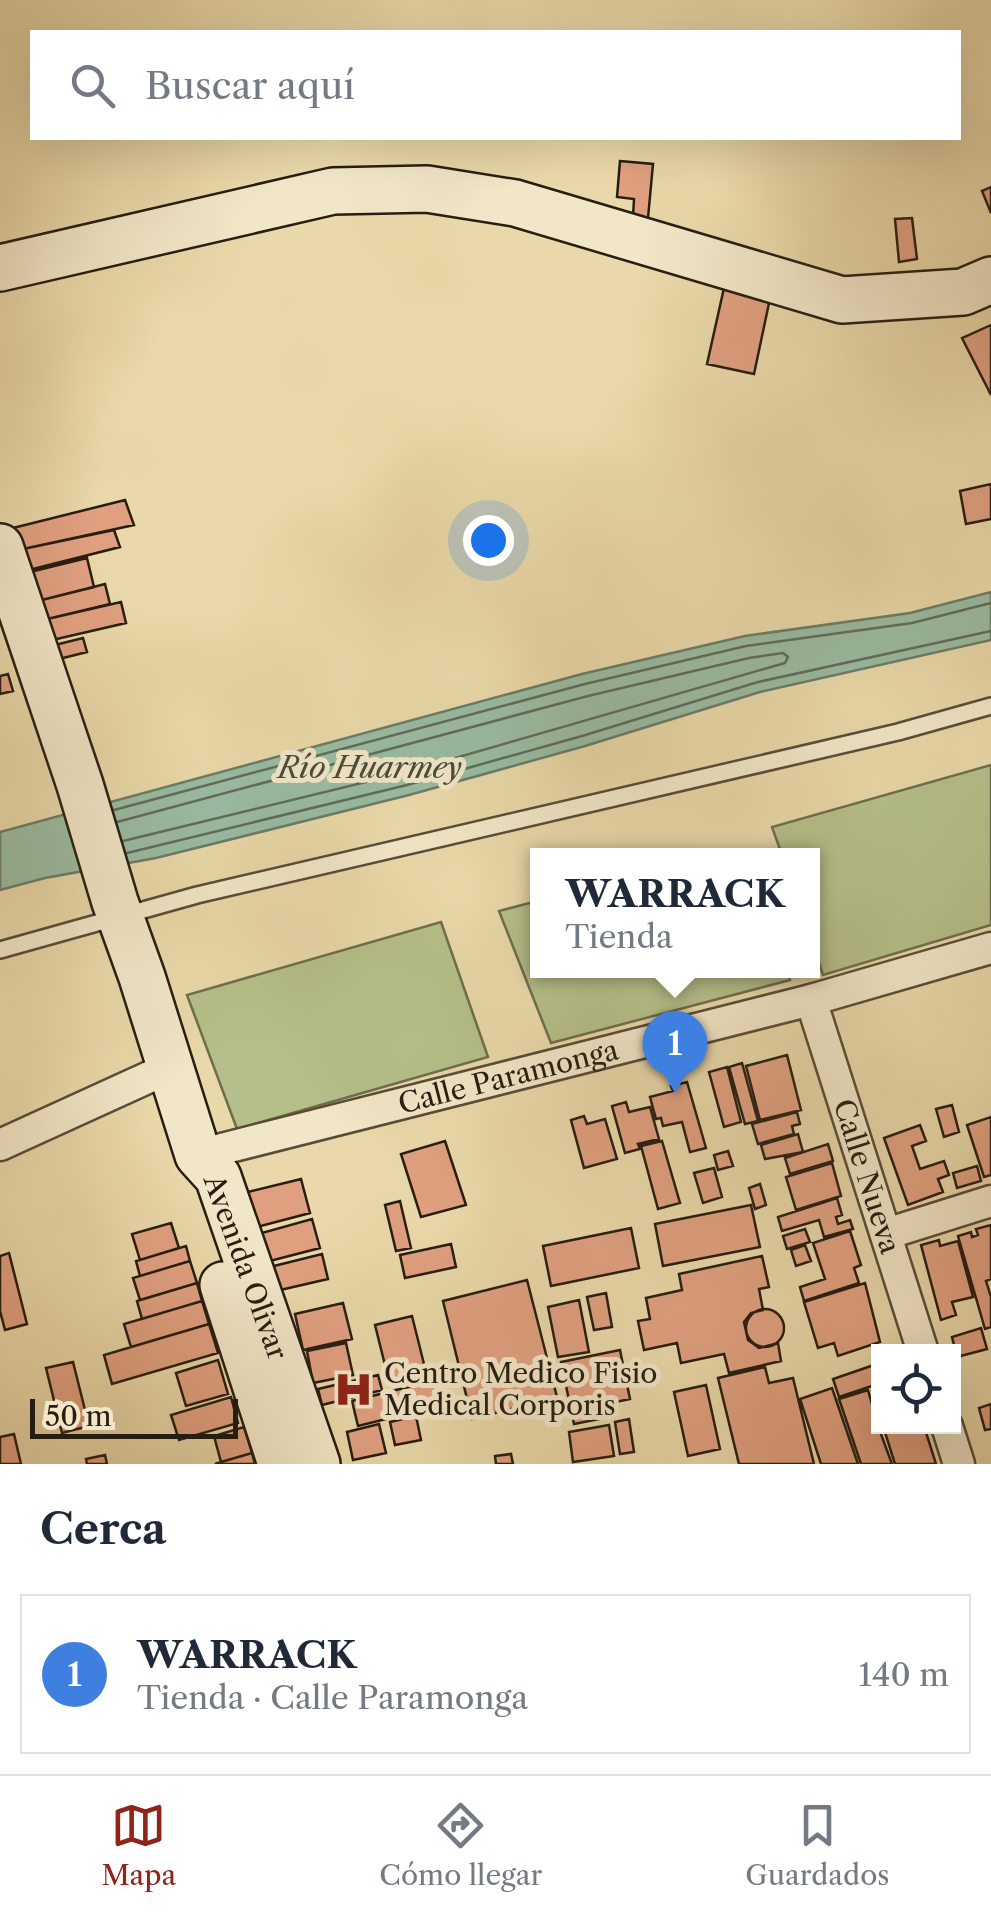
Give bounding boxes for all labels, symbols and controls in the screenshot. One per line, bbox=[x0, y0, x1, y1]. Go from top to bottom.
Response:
search box bbox=[30, 30, 961, 140]
icon: search bbox=[65, 58, 120, 113]
text: Buscar aquí bbox=[145, 62, 355, 109]
your location bbox=[463, 515, 514, 566]
water label: Río Huarmey bbox=[276, 749, 462, 786]
popup bbox=[530, 848, 820, 978]
text: WARRACK bbox=[565, 870, 785, 917]
text: Tienda bbox=[565, 917, 673, 956]
pin: 1 bbox=[642, 1010, 708, 1093]
street label: Calle Paramonga bbox=[395, 1032, 622, 1121]
street label: Calle Nueva bbox=[827, 1095, 908, 1258]
street label: Avenida Olivar bbox=[196, 1169, 295, 1364]
map controls bbox=[871, 1344, 961, 1434]
button: locate bbox=[871, 1344, 961, 1434]
place label: Centro Medico Fisio Medical Corporis bbox=[384, 1356, 658, 1422]
hospital icon: Centro Medico Fisio Medical Corporis bbox=[333, 1368, 375, 1410]
scale bar bbox=[30, 1394, 238, 1438]
text: 50 m bbox=[45, 1399, 112, 1433]
text: Cerca bbox=[40, 1503, 166, 1555]
text: WARRACK bbox=[137, 1631, 357, 1678]
text: 1 bbox=[67, 1655, 82, 1694]
text: 140 m bbox=[858, 1655, 949, 1694]
text: Tienda · Calle Paramonga bbox=[137, 1678, 528, 1717]
tab: Mapa bbox=[101, 1798, 176, 1892]
tab: Cómo llegar bbox=[379, 1798, 542, 1892]
tab: Guardados bbox=[745, 1798, 890, 1892]

